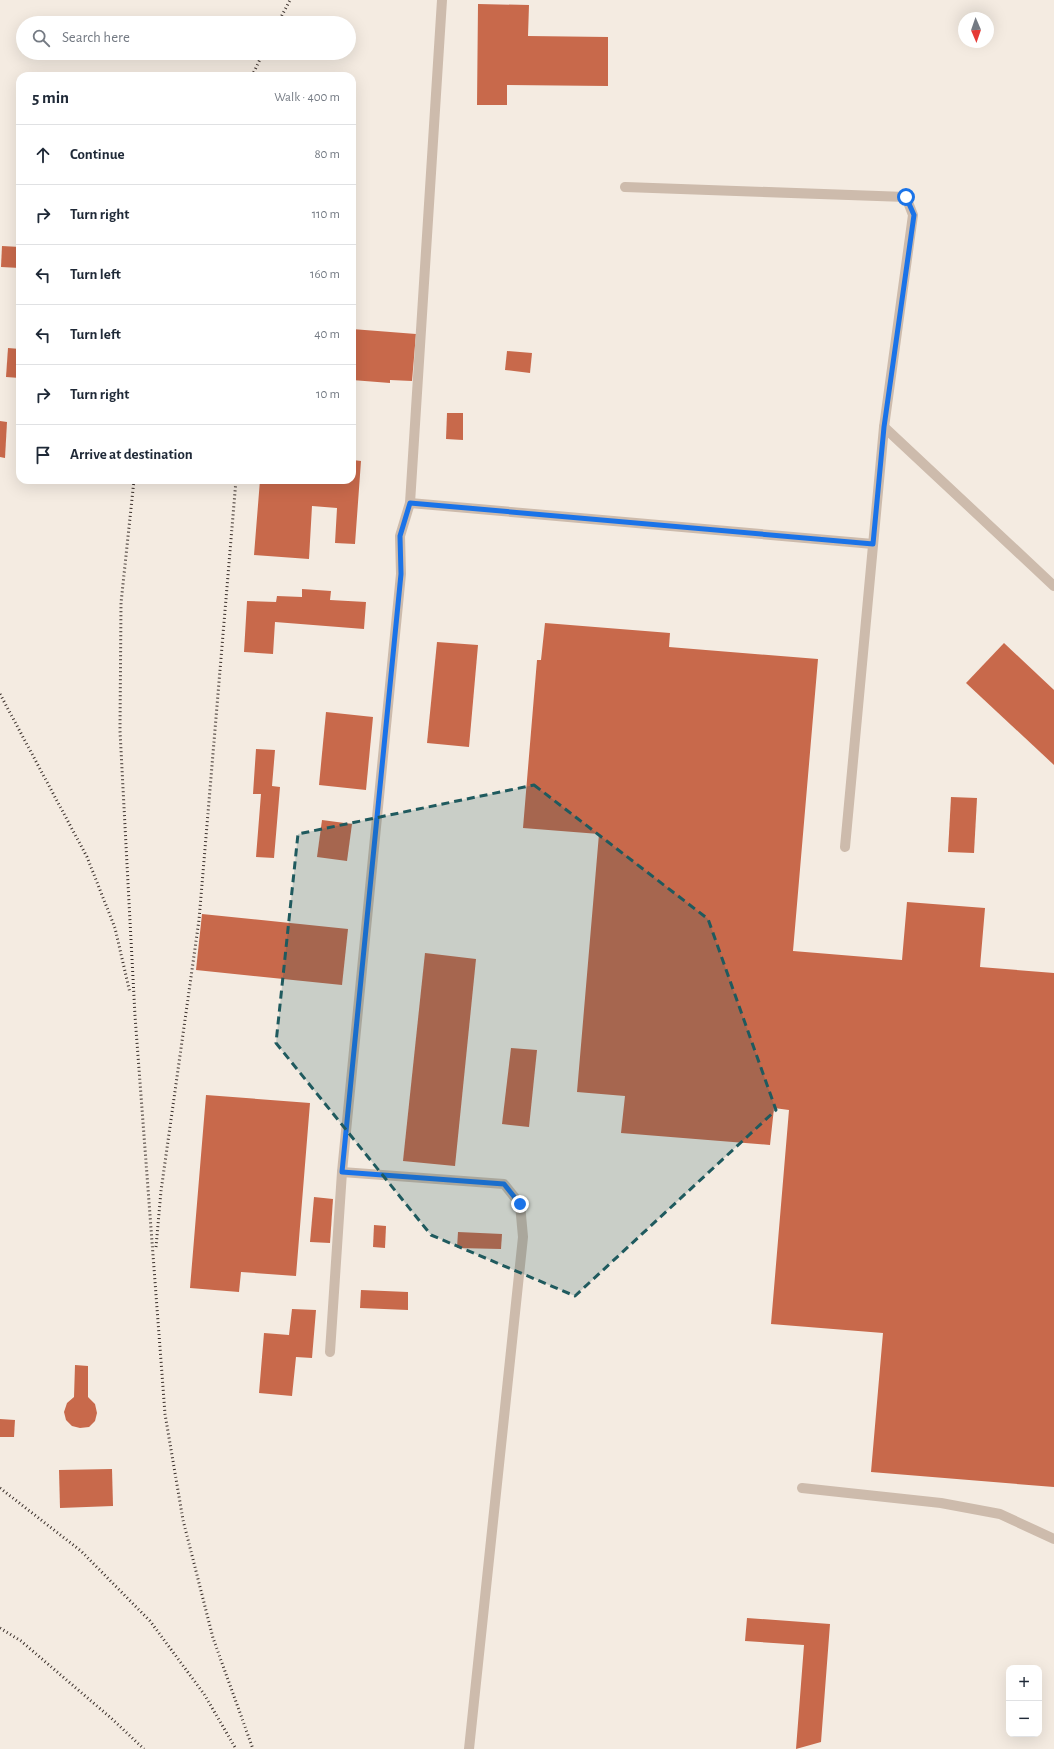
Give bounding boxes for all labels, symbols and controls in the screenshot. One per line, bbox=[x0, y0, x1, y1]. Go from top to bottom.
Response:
north arrow bbox=[958, 12, 994, 48]
search box bbox=[16, 16, 356, 60]
icon: search bbox=[30, 27, 52, 49]
text: Search here bbox=[62, 30, 130, 45]
text: 5 min bbox=[32, 89, 69, 106]
text: Walk · 400 m bbox=[274, 91, 340, 104]
icon: ahead bbox=[32, 144, 54, 166]
text: Continue bbox=[70, 147, 125, 162]
text: 80 m bbox=[314, 148, 340, 161]
route start bbox=[897, 188, 915, 206]
icon: right bbox=[32, 204, 54, 226]
text: Turn right bbox=[70, 207, 129, 222]
text: 110 m bbox=[312, 208, 340, 221]
icon: left bbox=[32, 264, 54, 286]
text: Turn left bbox=[70, 267, 121, 282]
text: 160 m bbox=[310, 268, 340, 281]
icon: left bbox=[32, 324, 54, 346]
text: Turn left bbox=[70, 327, 121, 342]
text: 40 m bbox=[314, 328, 340, 341]
icon: right bbox=[32, 384, 54, 406]
text: Turn right bbox=[70, 387, 129, 402]
text: 10 m bbox=[316, 388, 340, 401]
icon: arrive bbox=[32, 444, 54, 466]
text: Arrive at destination bbox=[70, 447, 193, 462]
route end bbox=[511, 1195, 529, 1213]
map controls bbox=[1006, 1665, 1042, 1737]
button: + bbox=[1006, 1665, 1042, 1701]
button: − bbox=[1006, 1701, 1042, 1737]

